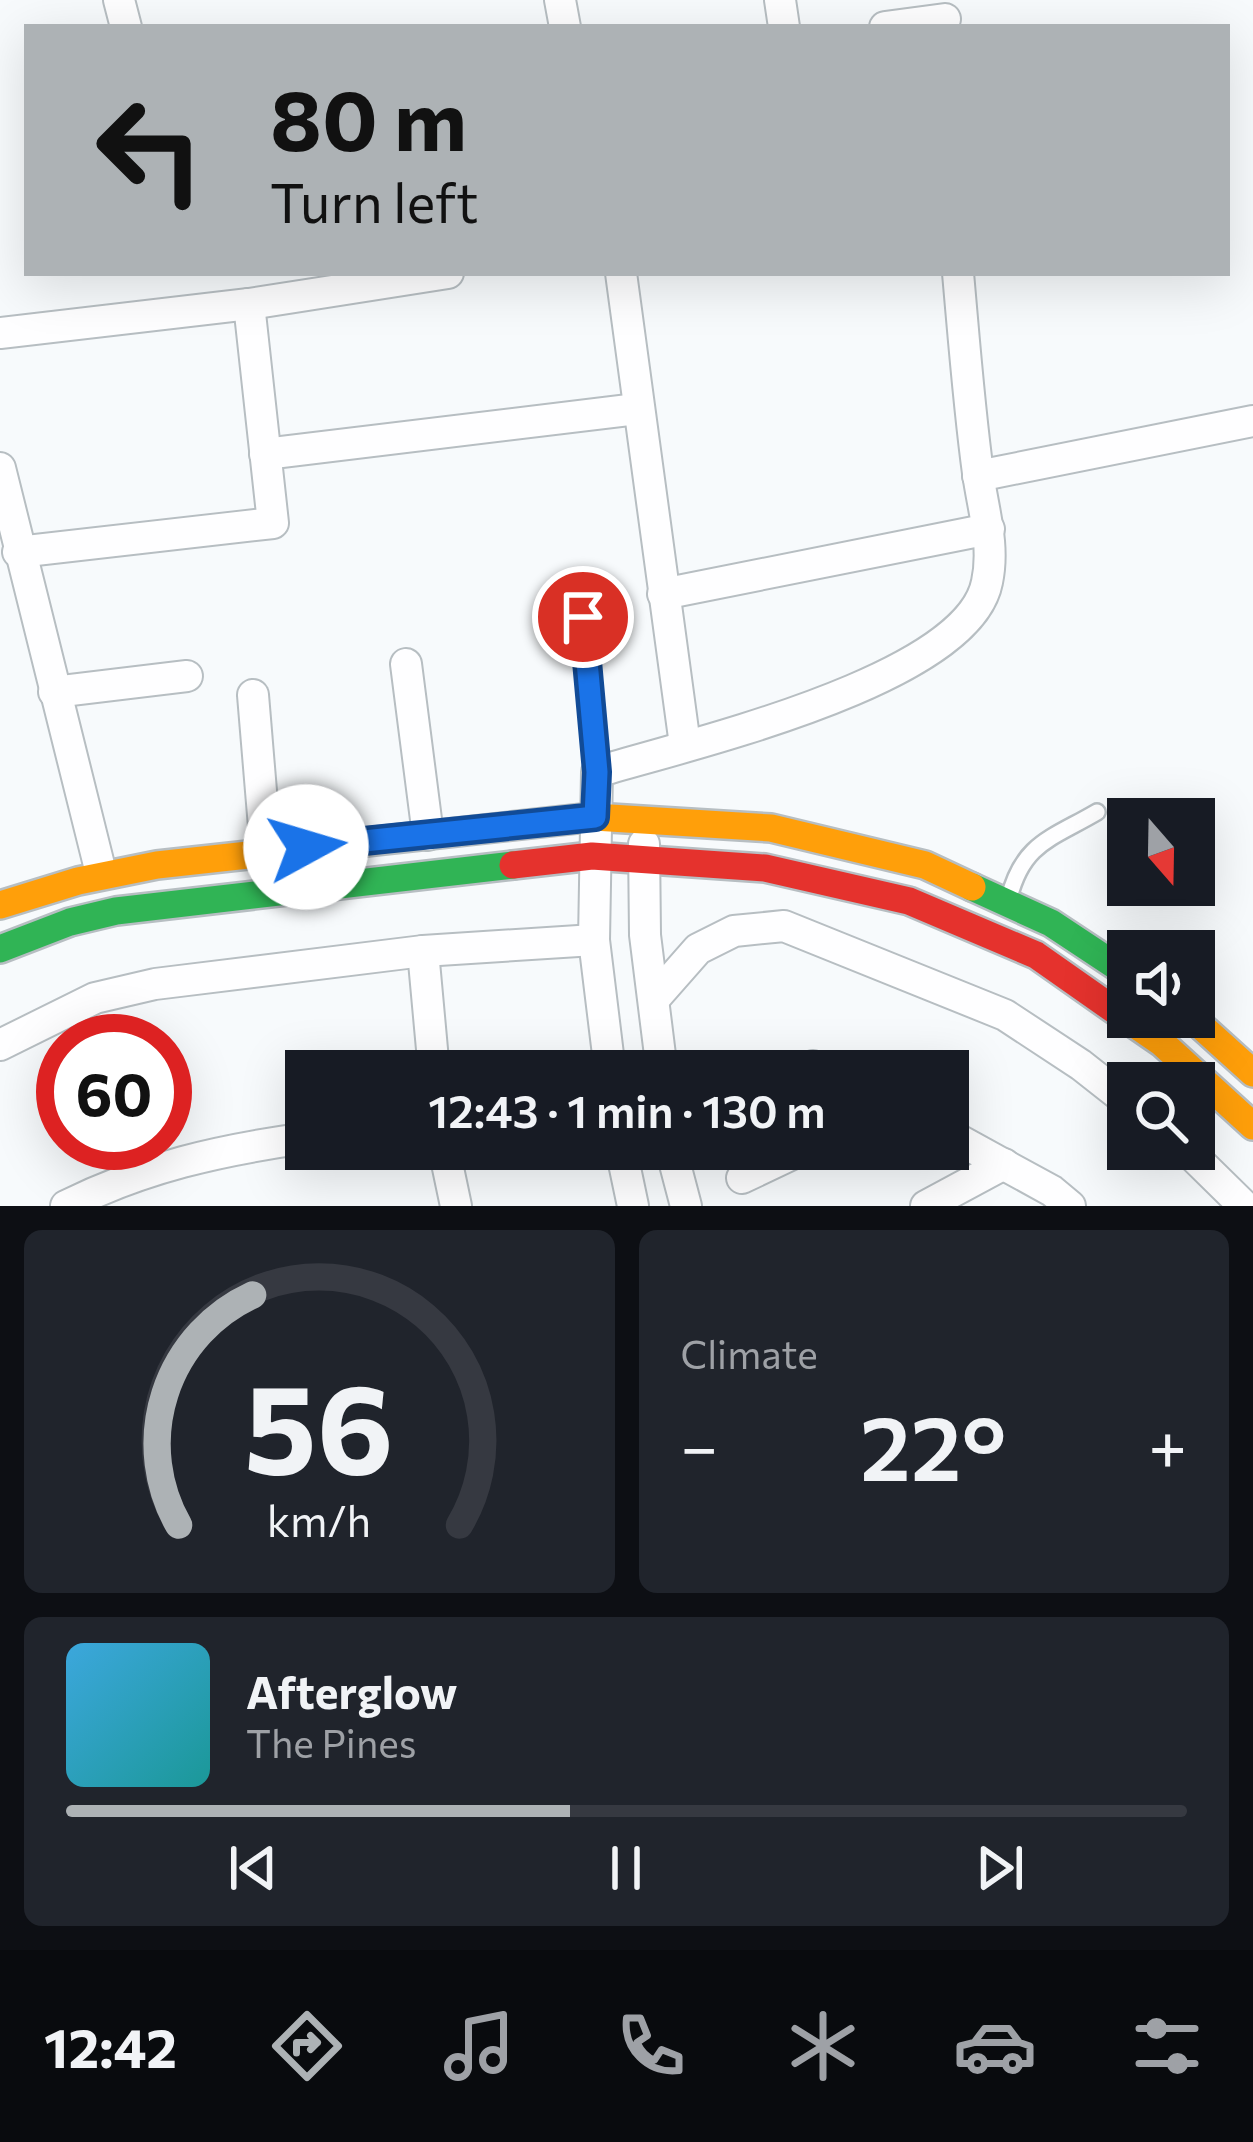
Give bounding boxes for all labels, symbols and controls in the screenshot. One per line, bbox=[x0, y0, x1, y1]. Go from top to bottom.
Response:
text: 80 m bbox=[270, 66, 467, 168]
icon: left bbox=[72, 72, 228, 228]
text: Turn left bbox=[270, 168, 478, 234]
pin bbox=[532, 566, 634, 668]
icon: arrive bbox=[550, 584, 616, 650]
position arrow bbox=[243, 784, 369, 910]
north arrow bbox=[1107, 798, 1215, 906]
map controls bbox=[1107, 798, 1215, 1170]
button: sound bbox=[1107, 930, 1215, 1038]
speed limit sign: 60 bbox=[36, 1014, 192, 1170]
button: search bbox=[1107, 1062, 1215, 1170]
text: 12:43 · 1 min · 130 m bbox=[428, 1082, 826, 1137]
text: Climate bbox=[681, 1329, 818, 1377]
text: 56 bbox=[244, 1347, 394, 1500]
text: 22° bbox=[860, 1389, 1006, 1500]
text: − bbox=[681, 1404, 718, 1485]
text: + bbox=[1148, 1404, 1187, 1485]
text: km/h bbox=[267, 1492, 371, 1545]
text: Afterglow bbox=[246, 1663, 457, 1718]
text: The Pines bbox=[246, 1718, 417, 1766]
icon: previous bbox=[220, 1835, 286, 1901]
icon: pause bbox=[593, 1835, 659, 1901]
icon: next bbox=[967, 1835, 1033, 1901]
icon: directions bbox=[265, 2004, 349, 2088]
icon: music bbox=[437, 2004, 521, 2088]
icon: phone bbox=[609, 2004, 693, 2088]
icon: climate bbox=[781, 2004, 865, 2088]
icon: car bbox=[953, 2004, 1037, 2088]
icon: filters bbox=[1125, 2004, 1209, 2088]
text: 12:42 bbox=[44, 2013, 177, 2079]

